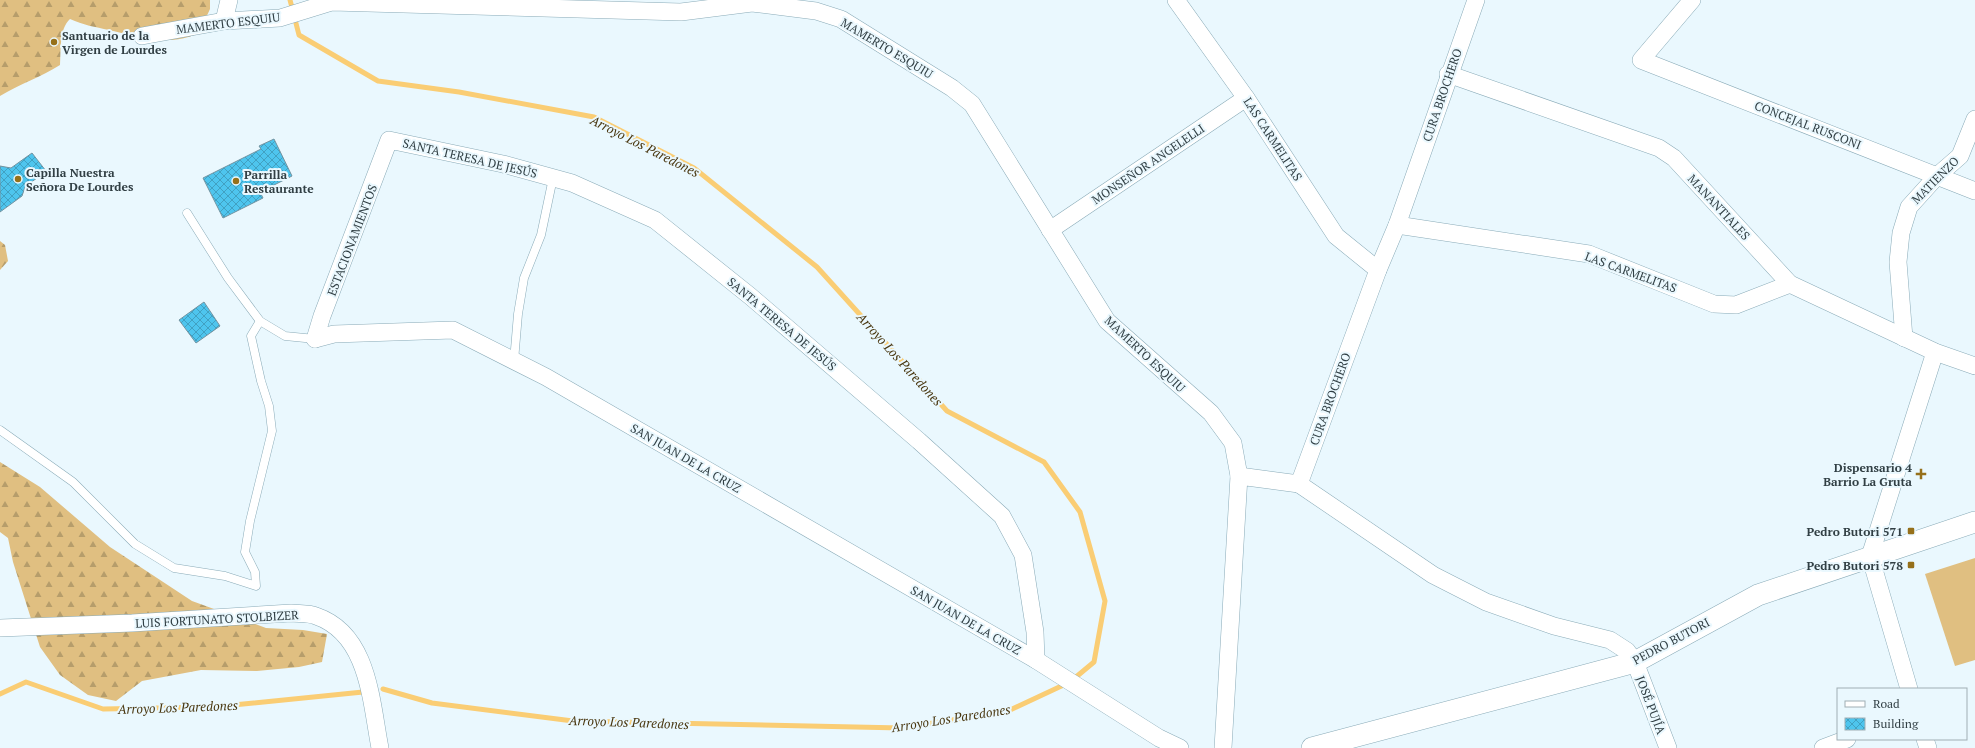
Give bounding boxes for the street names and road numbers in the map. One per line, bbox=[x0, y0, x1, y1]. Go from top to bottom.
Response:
street label: MAMERTO ESQUIU bbox=[175, 9, 281, 37]
street label: MAMERTO ESQUIU bbox=[838, 15, 936, 81]
street label: CURA BROCHERO bbox=[1419, 46, 1465, 144]
street label: LAS CARMELITAS bbox=[1240, 94, 1306, 184]
street label: CONCEJAL RUSCONI bbox=[1753, 98, 1863, 152]
street label: MONSEÑOR ANGELELLI bbox=[1089, 121, 1207, 207]
street label: SANTA TERESA DE JESÚS bbox=[401, 135, 539, 181]
street label: MATIENZO bbox=[1908, 153, 1962, 207]
street label: MANANTIALES bbox=[1685, 171, 1753, 243]
street label: ESTACIONAMIENTOS bbox=[324, 182, 380, 298]
street label: LAS CARMELITAS bbox=[1583, 248, 1679, 296]
street label: SANTA TERESA DE JESÚS bbox=[725, 274, 839, 374]
street label: MAMERTO ESQUIU bbox=[1102, 313, 1188, 395]
street label: CURA BROCHERO bbox=[1306, 351, 1354, 447]
street label: SAN JUAN DE LA CRUZ bbox=[628, 420, 744, 496]
street label: SAN JUAN DE LA CRUZ bbox=[908, 582, 1024, 658]
street label: LUIS FORTUNATO STOLBIZER bbox=[135, 607, 299, 631]
street label: PEDRO BUTORI bbox=[1630, 614, 1712, 668]
street label: JOSÉ PUJÍA bbox=[1633, 674, 1669, 737]

